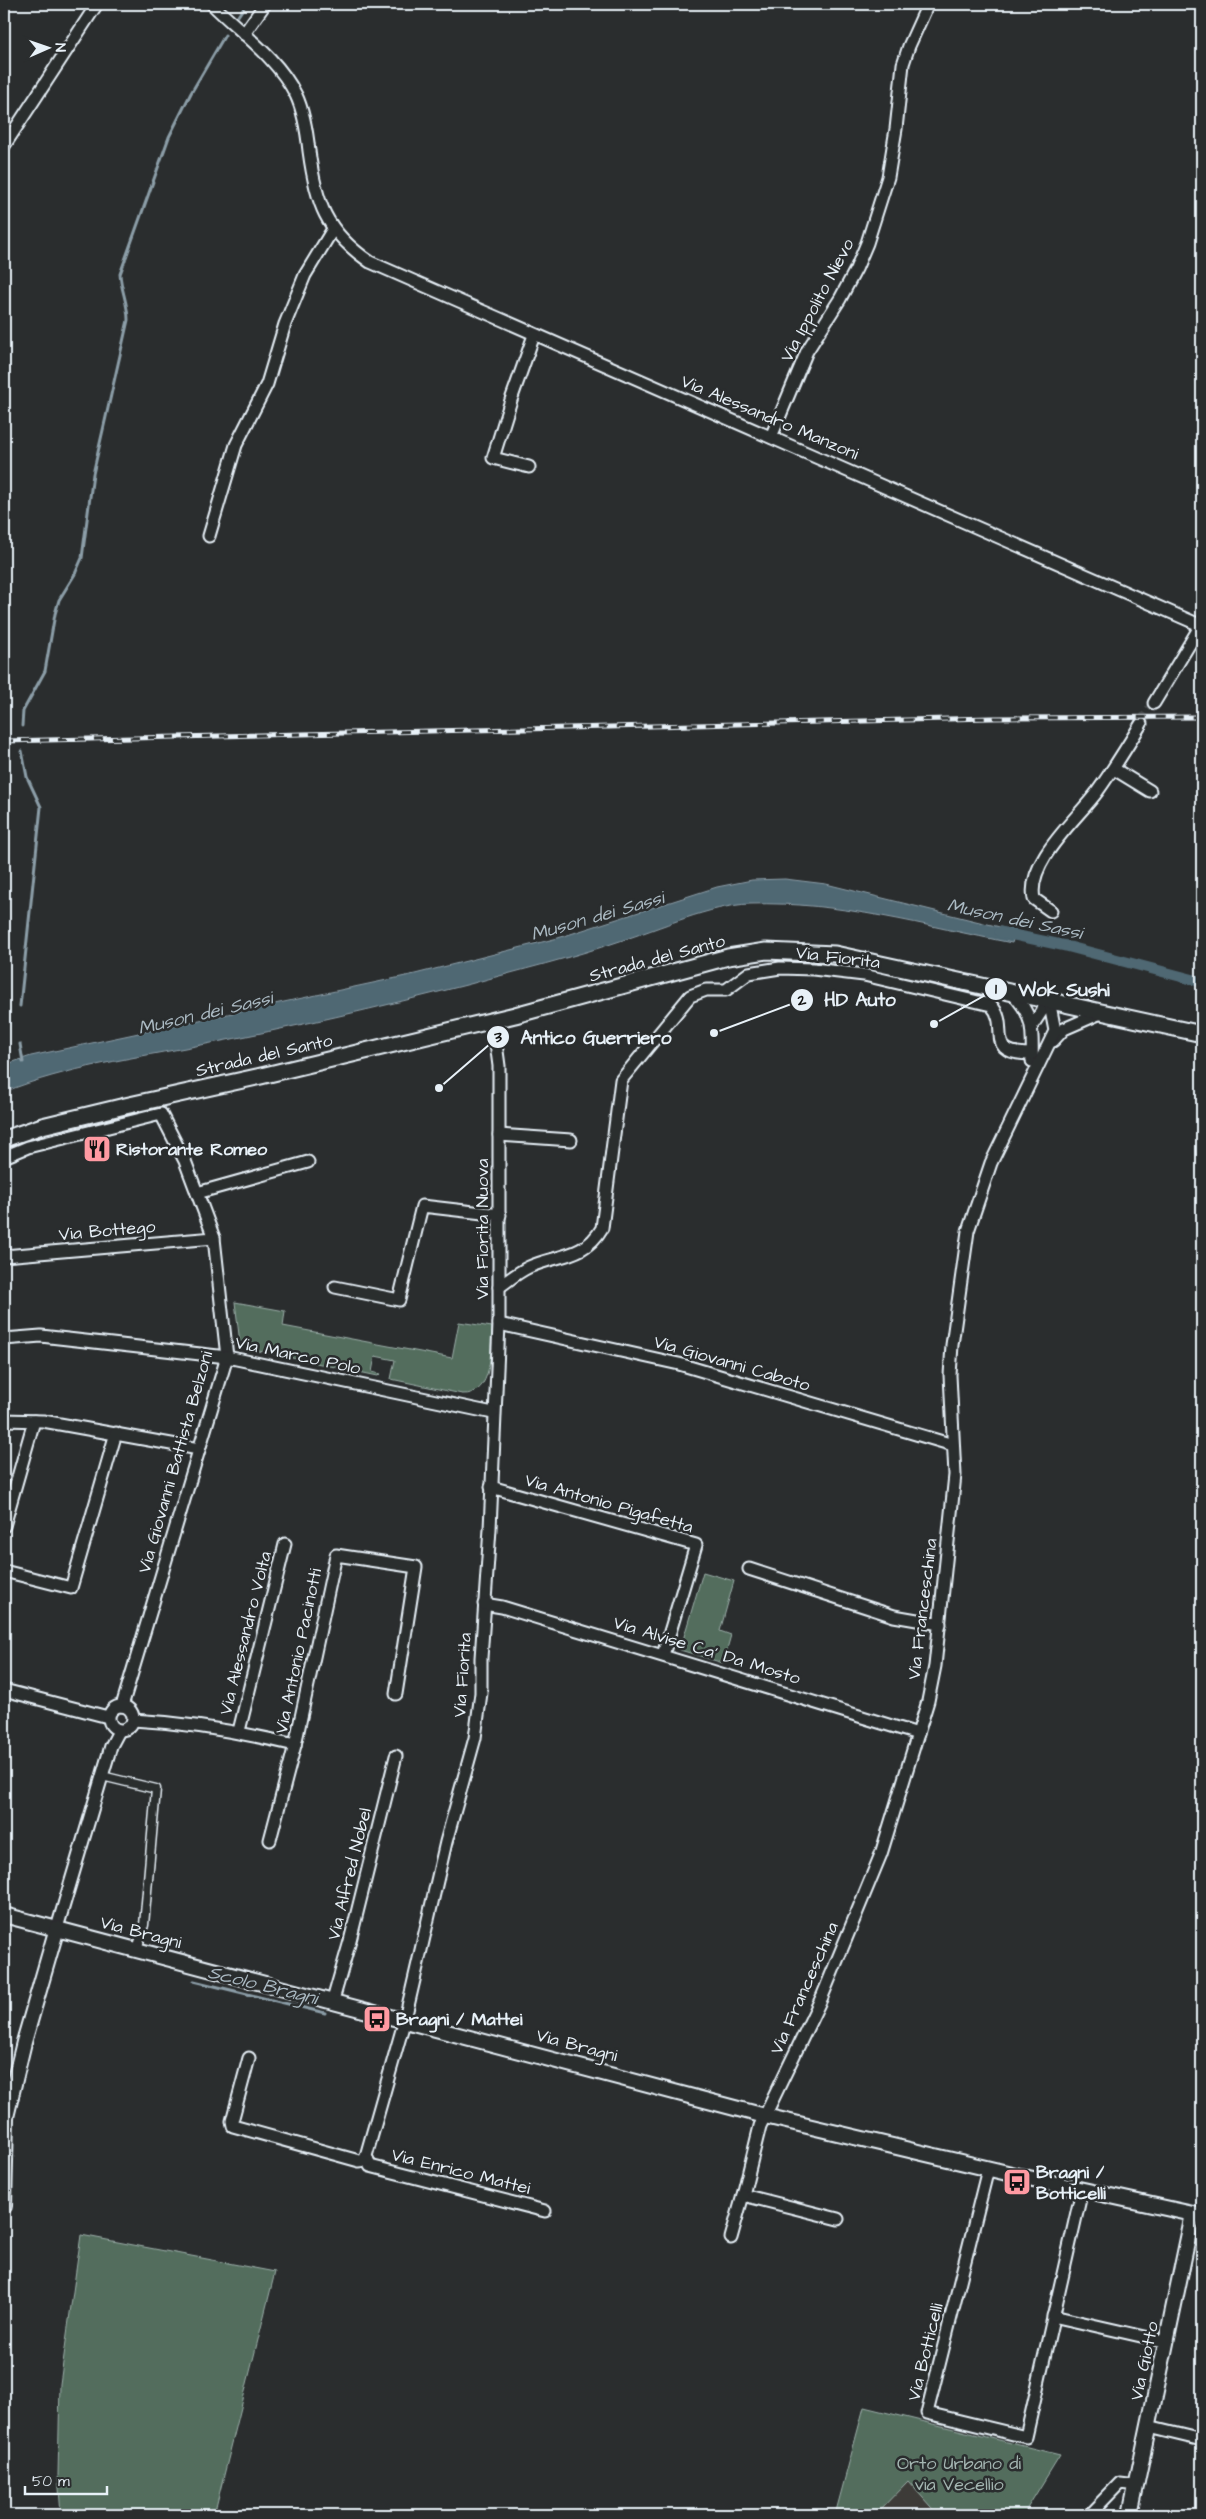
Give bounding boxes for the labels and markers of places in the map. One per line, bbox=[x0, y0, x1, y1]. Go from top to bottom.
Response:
callout: Wok Sushi bbox=[983, 972, 1120, 1006]
callout: HD Auto bbox=[790, 983, 906, 1017]
callout: Antico Guerriero bbox=[485, 1020, 681, 1054]
restaurant icon: Ristorante Romeo bbox=[82, 1134, 112, 1164]
place label: Ristorante Romeo bbox=[116, 1137, 268, 1162]
bus stop icon: Bragni / Mattei bbox=[362, 2004, 392, 2034]
place label: Bragni / Mattei bbox=[396, 2007, 523, 2033]
place label: Bragni / Botticelli bbox=[1036, 2160, 1106, 2206]
bus stop icon: Bragni / Botticelli bbox=[1002, 2167, 1032, 2197]

